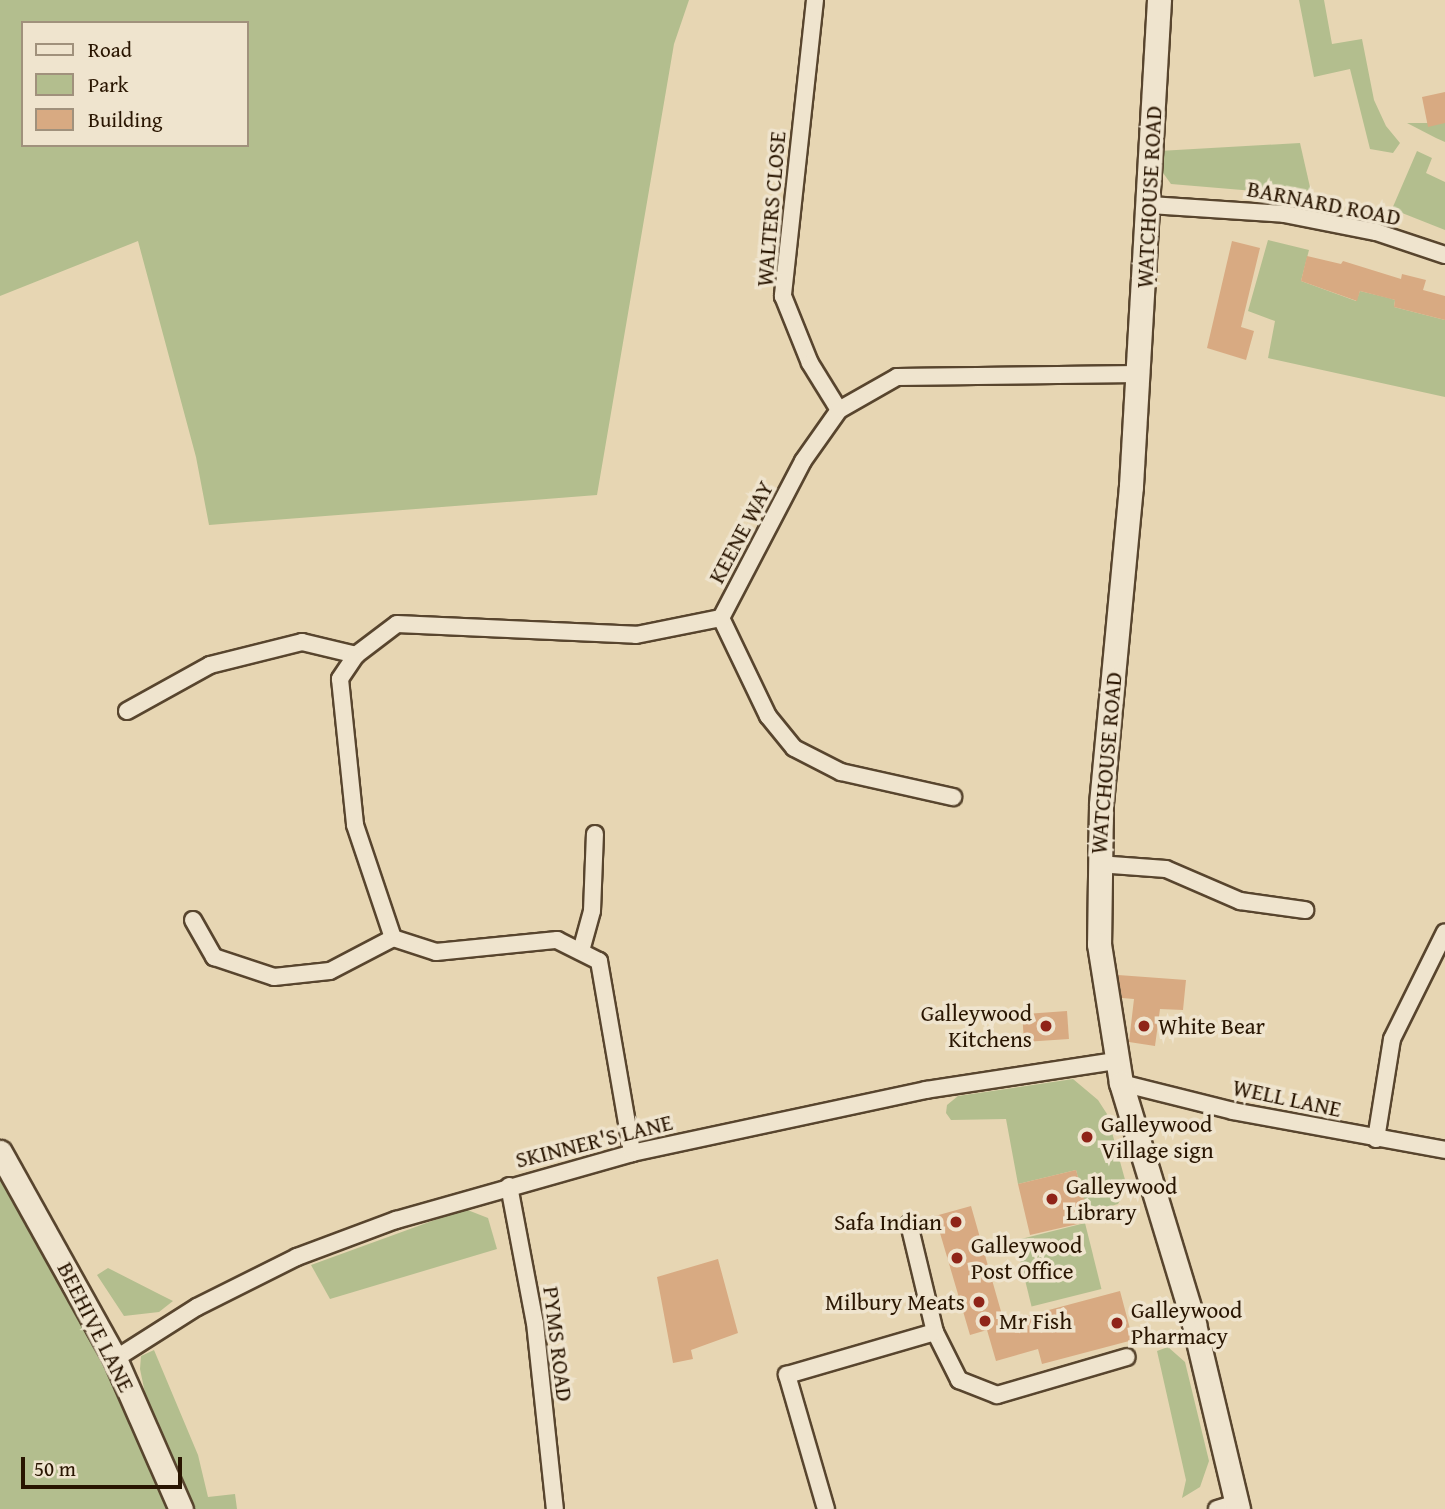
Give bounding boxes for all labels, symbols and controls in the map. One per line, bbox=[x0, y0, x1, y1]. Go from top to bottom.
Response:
legend bbox=[21, 21, 248, 147]
text: Road bbox=[88, 34, 132, 65]
text: Park bbox=[88, 69, 129, 100]
text: Building bbox=[88, 104, 162, 135]
street label: WATCHOUSE ROAD bbox=[1130, 105, 1168, 289]
street label: WALTERS CLOSE bbox=[750, 130, 792, 288]
street label: BARNARD ROAD bbox=[1245, 175, 1403, 231]
street label: KEENE WAY bbox=[702, 476, 780, 588]
street label: WATCHOUSE ROAD bbox=[1084, 671, 1128, 855]
place label: Galleywood Kitchens bbox=[921, 999, 1032, 1053]
place label: White Bear bbox=[1158, 1012, 1265, 1040]
marker: Galleywood Kitchens bbox=[1038, 1018, 1054, 1034]
marker: White Bear bbox=[1136, 1018, 1152, 1034]
street label: WELL LANE bbox=[1230, 1073, 1344, 1123]
street label: SKINNER'S LANE bbox=[513, 1108, 675, 1174]
place label: Galleywood Village sign bbox=[1101, 1110, 1214, 1164]
marker: Galleywood Village sign bbox=[1079, 1129, 1095, 1145]
place label: Galleywood Library bbox=[1066, 1172, 1177, 1226]
marker: Galleywood Library bbox=[1044, 1191, 1060, 1207]
place label: Safa Indian bbox=[834, 1208, 942, 1236]
marker: Safa Indian bbox=[948, 1214, 964, 1230]
place label: Galleywood Post Office bbox=[971, 1231, 1082, 1285]
marker: Galleywood Post Office bbox=[949, 1250, 965, 1266]
street label: BEEHIVE LANE bbox=[51, 1257, 141, 1397]
street label: PYMS ROAD bbox=[537, 1285, 579, 1403]
place label: Milbury Meats bbox=[825, 1288, 965, 1316]
marker: Milbury Meats bbox=[971, 1294, 987, 1310]
place label: Galleywood Pharmacy bbox=[1131, 1296, 1242, 1350]
place label: Mr Fish bbox=[999, 1307, 1072, 1335]
marker: Mr Fish bbox=[977, 1313, 993, 1329]
marker: Galleywood Pharmacy bbox=[1109, 1315, 1125, 1331]
scale bar bbox=[24, 1442, 186, 1486]
text: 50 m bbox=[34, 1453, 76, 1484]

